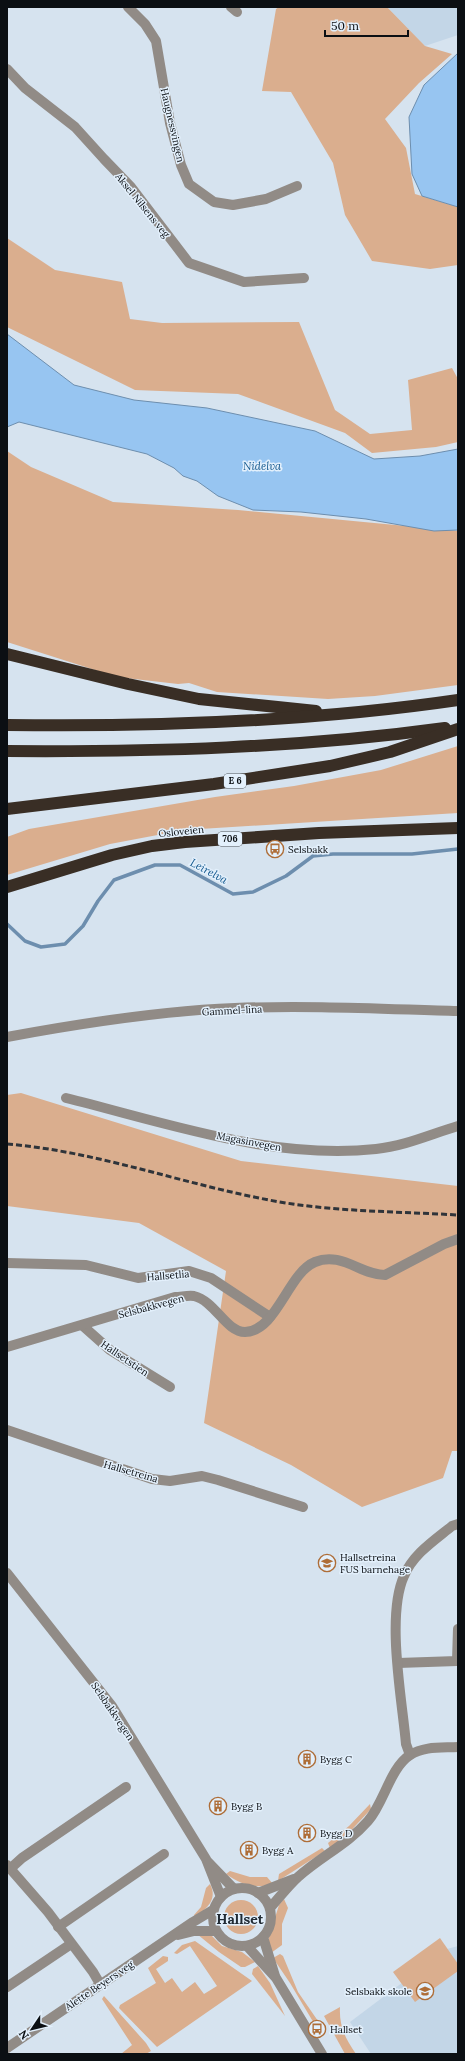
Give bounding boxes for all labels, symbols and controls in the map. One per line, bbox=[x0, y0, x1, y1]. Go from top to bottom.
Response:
scale bar bbox=[325, 12, 408, 38]
text: 50 m bbox=[331, 18, 359, 33]
street label: Haugnessvingen bbox=[158, 87, 187, 164]
street label: Aksel Nilsens veg bbox=[112, 170, 173, 241]
water label: Nidelva bbox=[243, 459, 282, 473]
road number: E 6 bbox=[224, 774, 246, 788]
street label: Osloveien bbox=[158, 823, 205, 840]
road number: 706 bbox=[218, 832, 242, 846]
bus stop icon: Selsbakk bbox=[265, 839, 285, 859]
place label: Selsbakk bbox=[288, 843, 329, 856]
water label: Leirelva bbox=[188, 855, 231, 887]
street label: Gammel-lina bbox=[202, 1002, 263, 1019]
street label: Magasinvegen bbox=[215, 1129, 282, 1154]
street label: Hallsetlia bbox=[146, 1267, 190, 1284]
street label: Selsbakkvegen bbox=[117, 1291, 185, 1322]
street label: Hallsetstien bbox=[98, 1338, 151, 1379]
street label: Hallsetreina bbox=[102, 1458, 160, 1485]
place label: Hallsetreina FUS barnehage bbox=[340, 1551, 411, 1576]
school or university icon: Hallsetreina FUS barnehage bbox=[317, 1553, 337, 1573]
street label: Selsbakkvegen bbox=[88, 1680, 137, 1743]
building icon: Bygg C bbox=[297, 1749, 317, 1769]
place label: Bygg C bbox=[320, 1753, 352, 1766]
building icon: Bygg B bbox=[208, 1796, 228, 1816]
place label: Bygg B bbox=[231, 1800, 262, 1813]
building icon: Bygg D bbox=[297, 1823, 317, 1843]
place label: Bygg D bbox=[320, 1827, 352, 1840]
building icon: Bygg A bbox=[239, 1840, 259, 1860]
place label: Bygg A bbox=[262, 1844, 294, 1857]
district label: Hallset bbox=[216, 1910, 264, 1928]
street label: Alette Beyers veg bbox=[62, 1957, 136, 2014]
school or university icon: Selsbakk skole bbox=[415, 1981, 435, 2001]
place label: Selsbakk skole bbox=[345, 1985, 413, 1998]
north arrow bbox=[12, 2009, 52, 2049]
bus stop icon: Hallset bbox=[307, 2019, 327, 2039]
place label: Hallset bbox=[330, 2023, 362, 2036]
text: N bbox=[15, 2027, 32, 2042]

